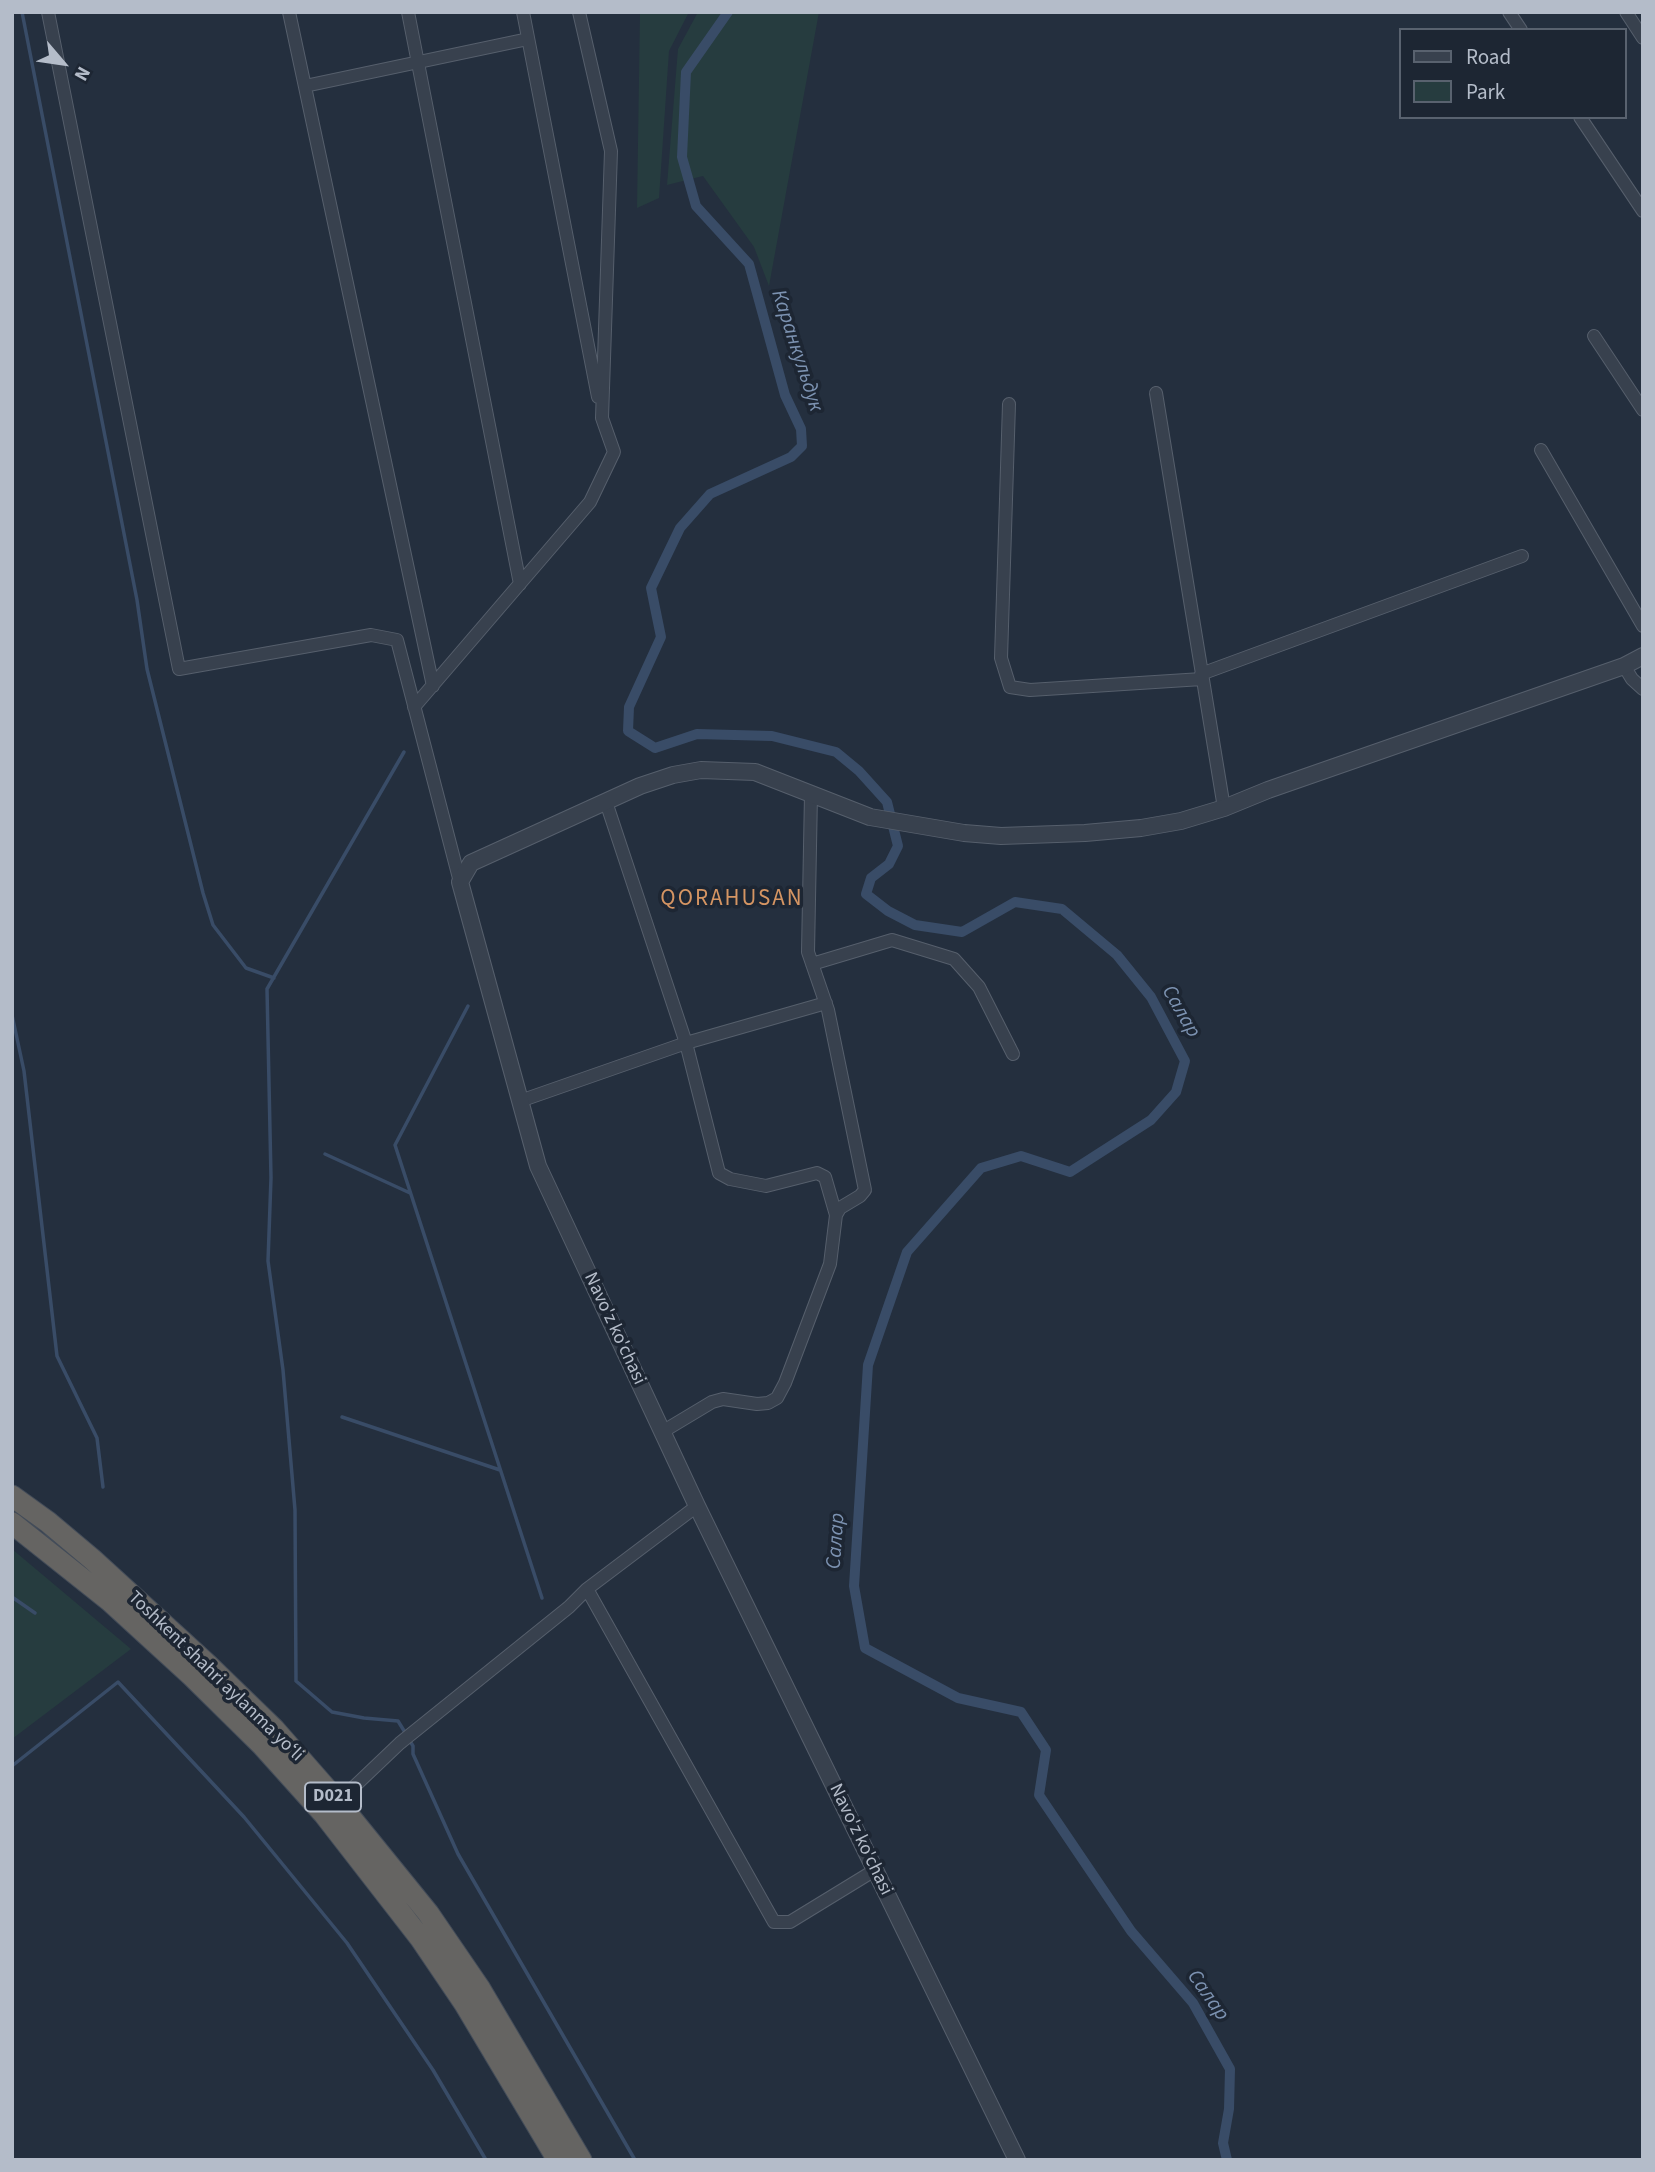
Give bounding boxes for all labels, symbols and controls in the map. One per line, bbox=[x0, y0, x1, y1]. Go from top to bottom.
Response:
north arrow bbox=[28, 28, 98, 98]
legend bbox=[1400, 28, 1627, 119]
text: Road bbox=[1466, 42, 1511, 72]
text: N bbox=[67, 61, 97, 85]
text: Park bbox=[1466, 77, 1505, 107]
water label: Каранкульдук bbox=[764, 287, 828, 415]
district label: QORAHUSAN bbox=[661, 886, 803, 914]
water label: Салар bbox=[1155, 981, 1205, 1043]
street label: Navo'z ko'chasi bbox=[578, 1269, 650, 1389]
water label: Салар bbox=[822, 1512, 852, 1570]
street label: Toshkent shahri aylanma yoʻli bbox=[122, 1587, 308, 1767]
street label: Navo'z ko'chasi bbox=[823, 1781, 897, 1899]
road number: D021 bbox=[305, 1782, 361, 1812]
water label: Салар bbox=[1181, 1966, 1233, 2026]

